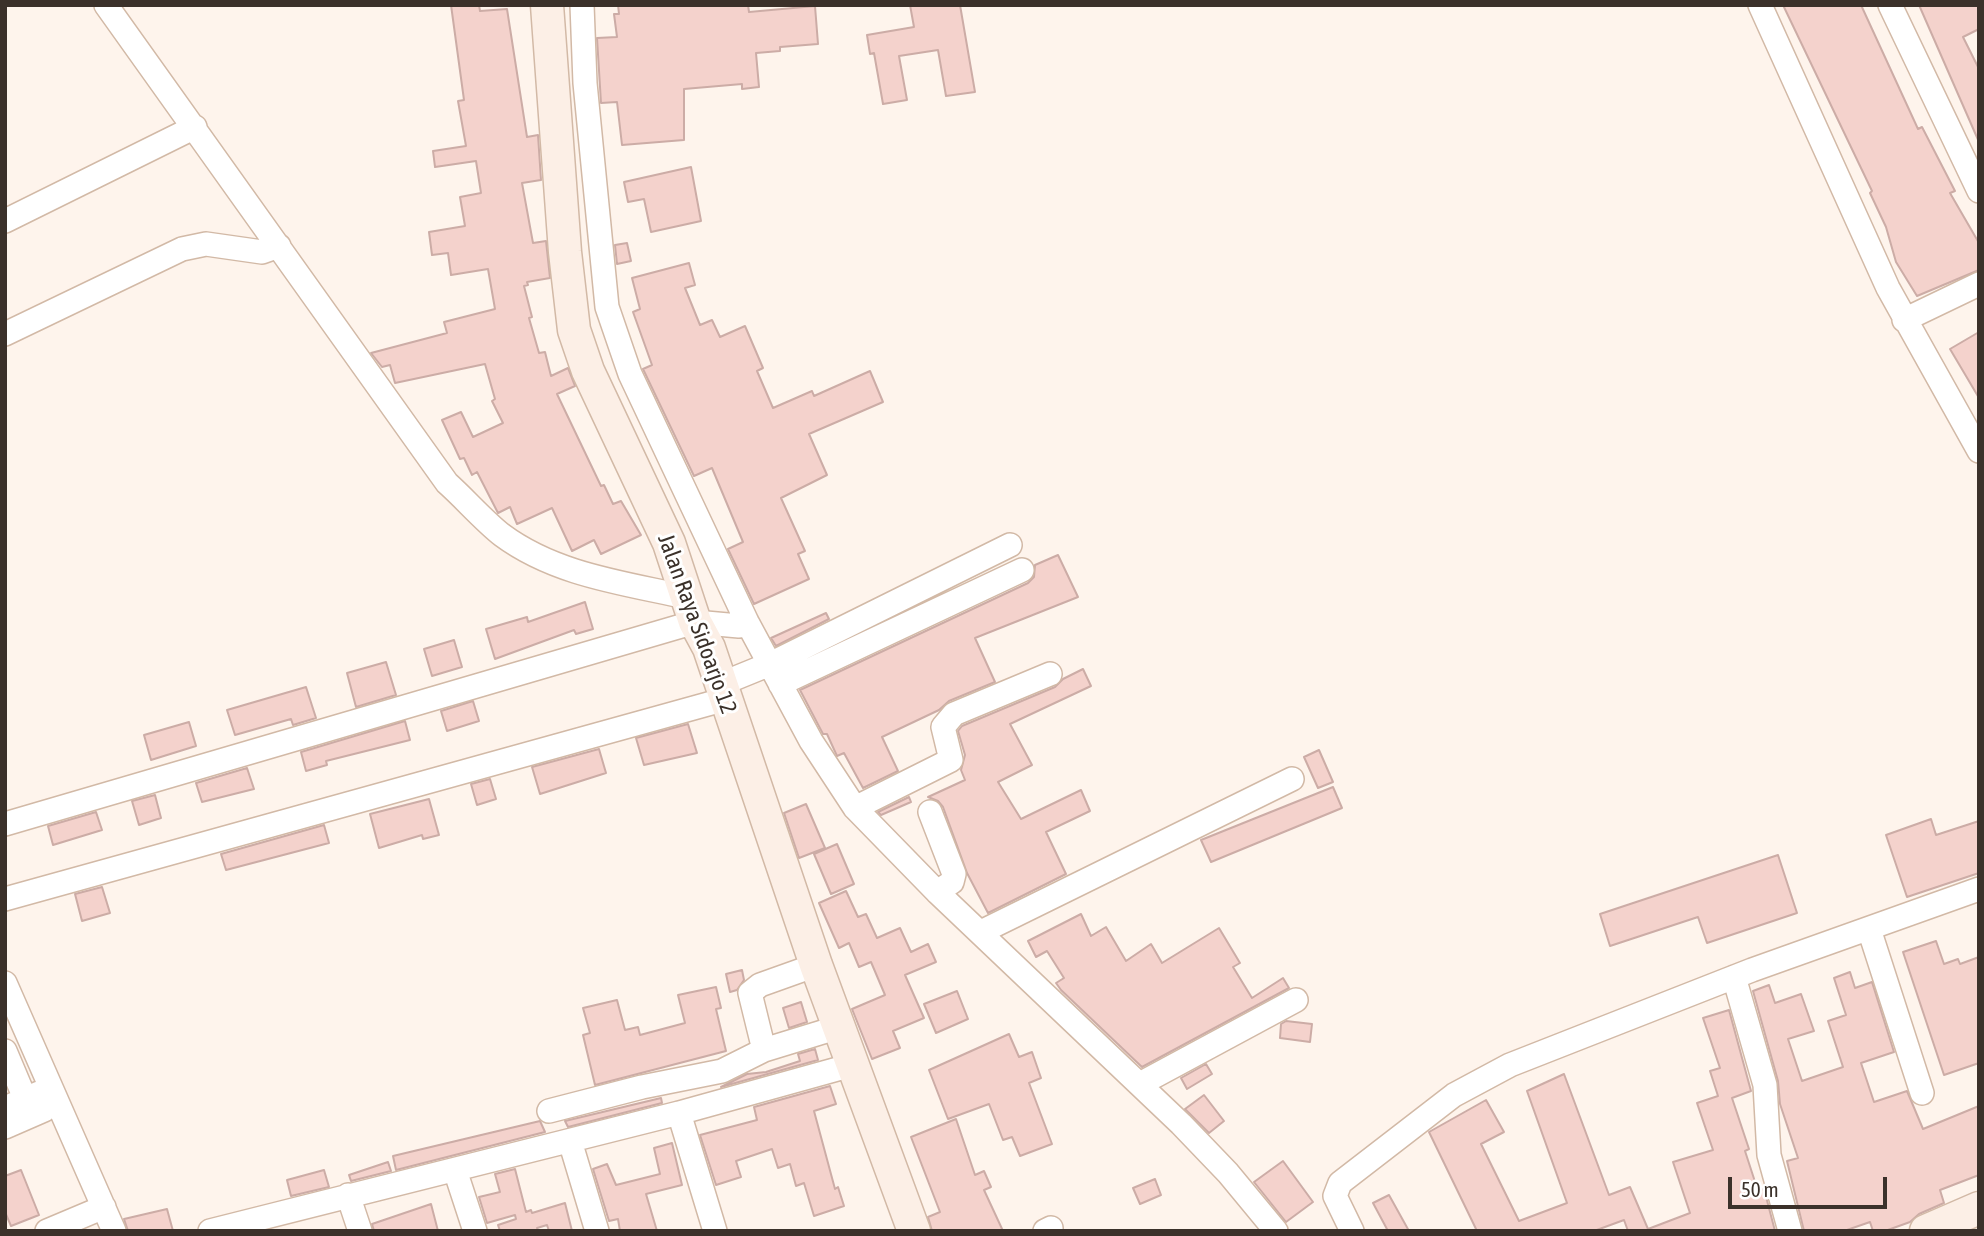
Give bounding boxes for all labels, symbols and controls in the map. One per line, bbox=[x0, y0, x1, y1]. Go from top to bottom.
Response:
street label: Jalan Raya Sidoarjo 12 bbox=[652, 530, 742, 718]
scale bar bbox=[1732, 1162, 1891, 1206]
text: 50 m bbox=[1741, 1177, 1779, 1201]

